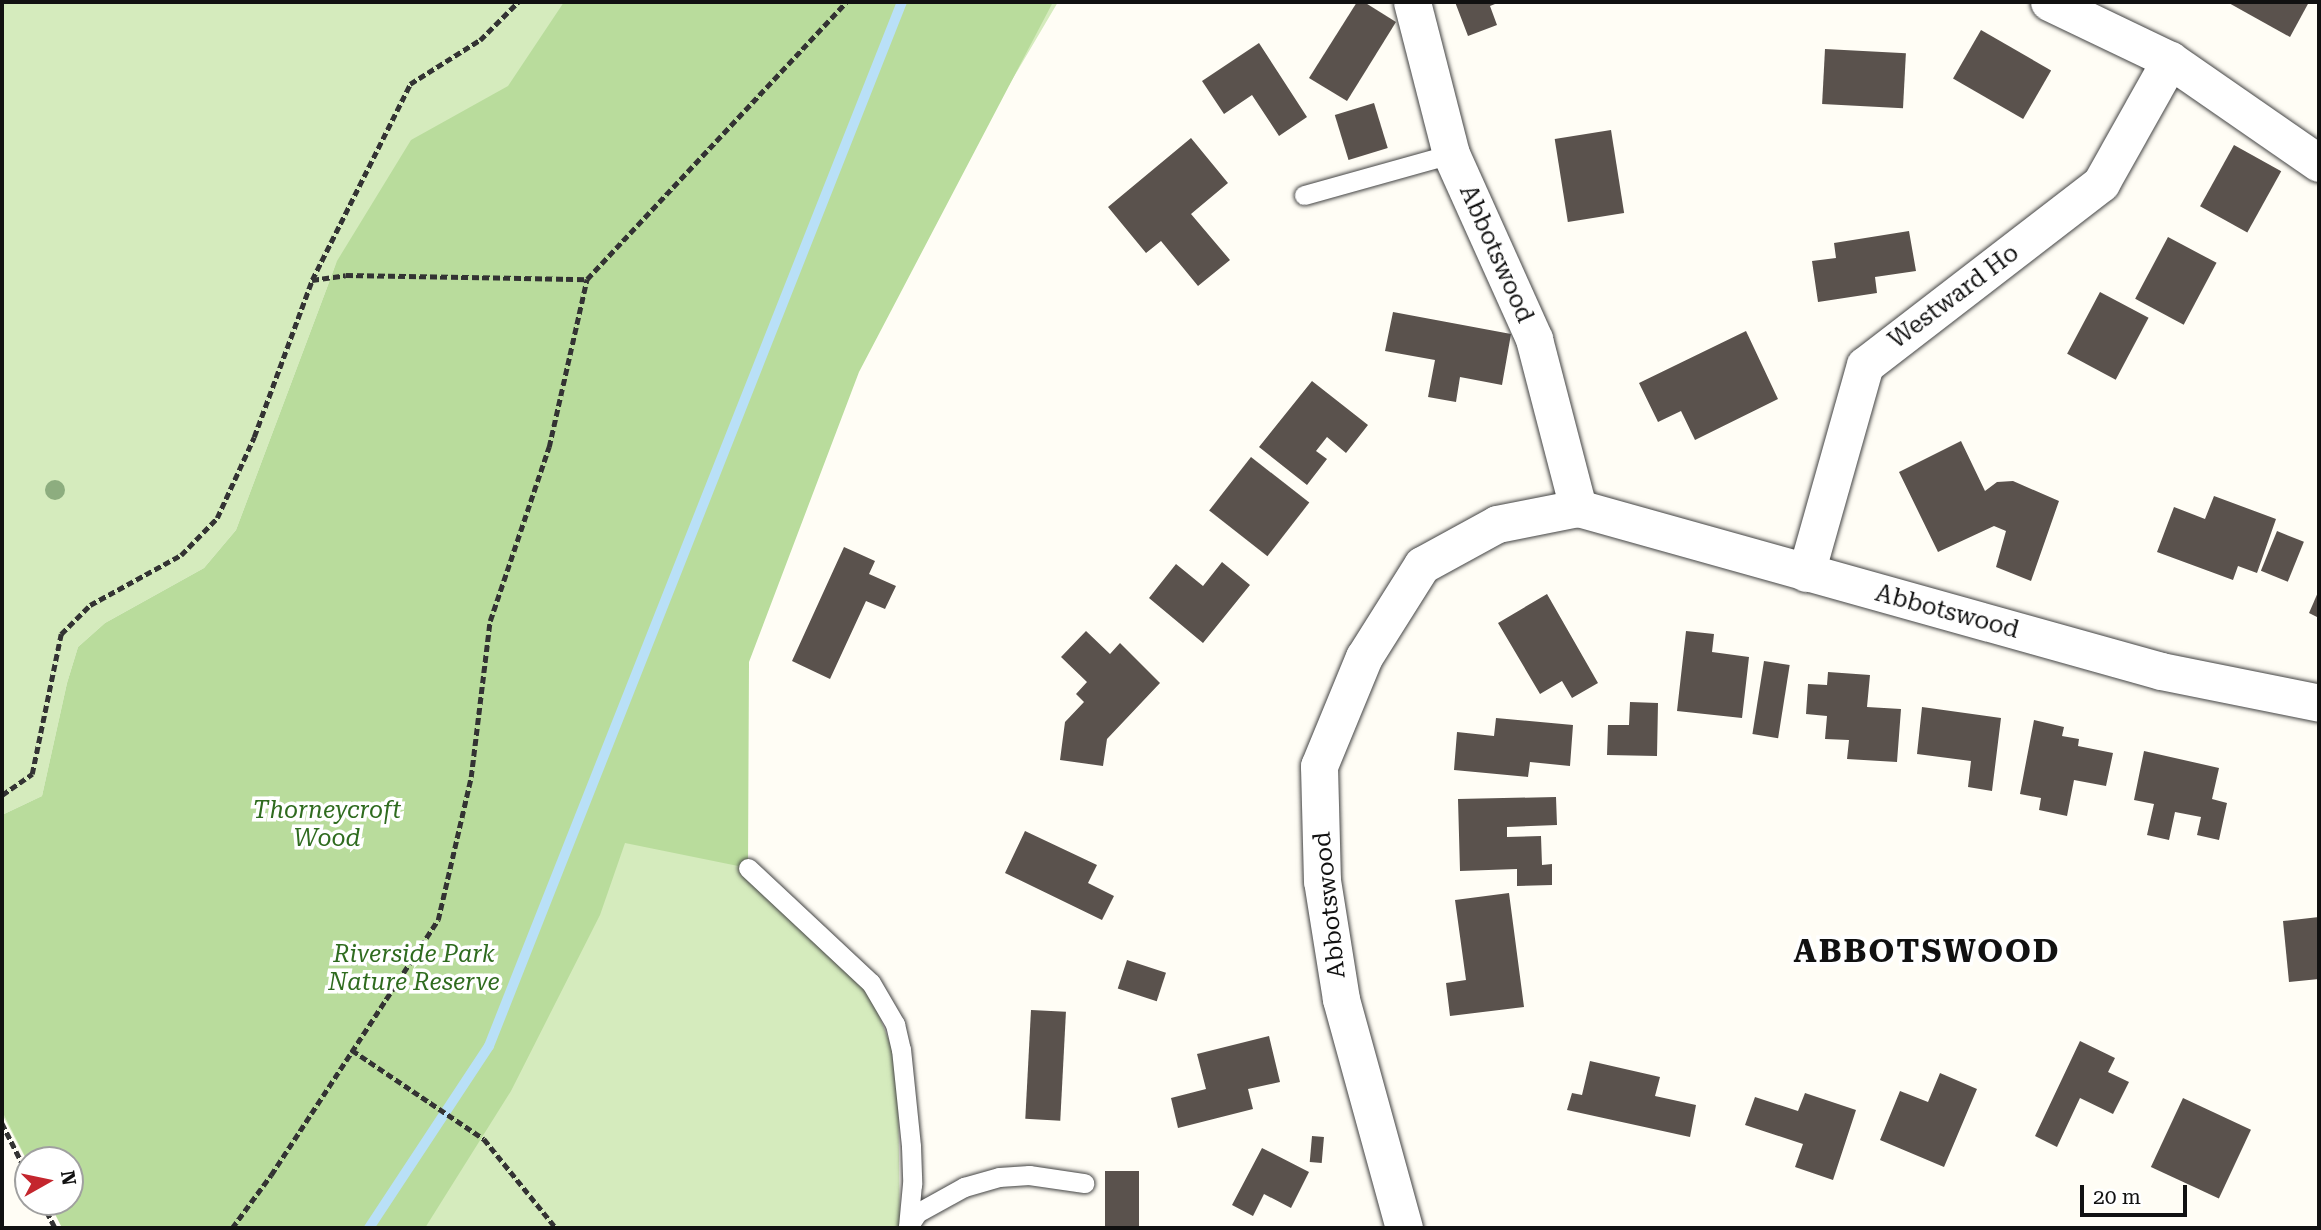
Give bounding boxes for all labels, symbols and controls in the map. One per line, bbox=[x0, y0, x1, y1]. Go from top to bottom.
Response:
street label: Abbotswood bbox=[1453, 181, 1539, 327]
street label: Westward Ho bbox=[1883, 239, 2025, 355]
street label: Abbotswood bbox=[1872, 579, 2022, 645]
park label: Thorneycroft Wood bbox=[253, 797, 401, 853]
street label: Abbotswood bbox=[1308, 830, 1352, 980]
district label: ABBOTSWOOD bbox=[1795, 932, 2059, 970]
park label: Riverside Park Nature Reserve bbox=[328, 941, 500, 997]
north arrow bbox=[14, 1146, 84, 1216]
text: N bbox=[56, 1169, 81, 1187]
scale bar bbox=[2083, 1170, 2190, 1214]
text: 20 m bbox=[2093, 1185, 2141, 1209]

